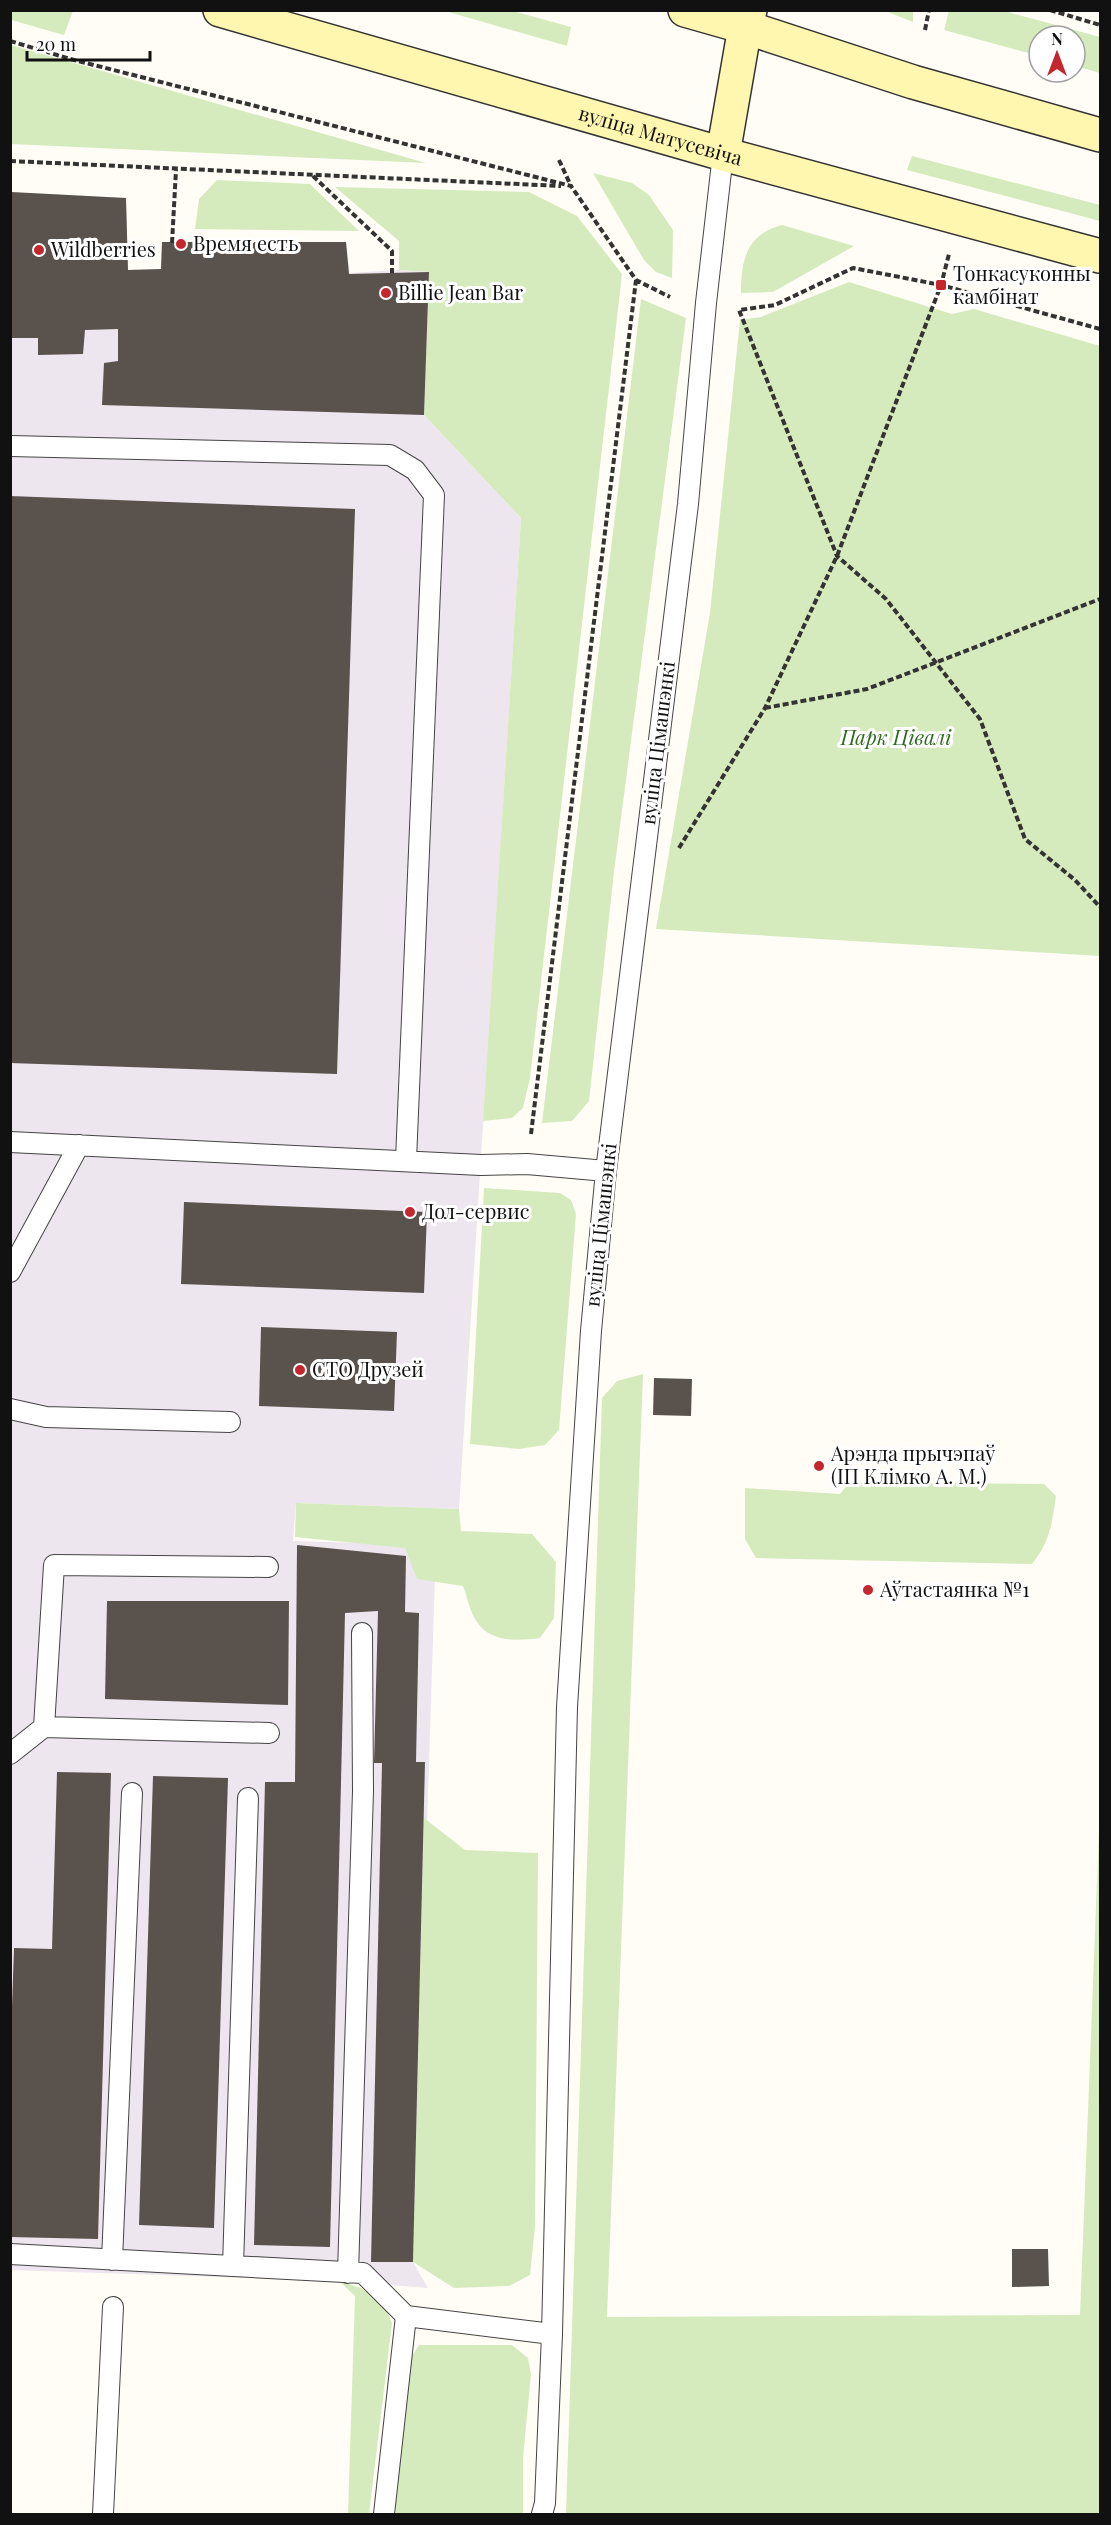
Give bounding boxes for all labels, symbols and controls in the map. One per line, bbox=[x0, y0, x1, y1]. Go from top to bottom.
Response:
scale bar bbox=[27, 24, 150, 62]
north arrow bbox=[1027, 24, 1087, 84]
text: N bbox=[1051, 28, 1063, 49]
text: 20 m bbox=[36, 32, 76, 56]
street label: вуліца Матусевіча bbox=[576, 98, 746, 171]
place label: Время есть bbox=[193, 229, 298, 256]
place label: Wildberries bbox=[50, 235, 156, 262]
marker: Время есть bbox=[174, 237, 188, 251]
marker: Wildberries bbox=[32, 243, 46, 257]
place label: Тонкасуконны камбінат bbox=[953, 259, 1091, 309]
place label: Billie Jean Bar bbox=[398, 278, 523, 305]
marker: Тонкасуконны камбінат bbox=[934, 278, 948, 292]
marker: Billie Jean Bar bbox=[379, 286, 393, 300]
street label: вуліца Цімашэнкі bbox=[633, 659, 680, 826]
park label: Парк Цівалі bbox=[840, 723, 952, 750]
street label: вуліца Цімашэнкі bbox=[577, 1141, 622, 1308]
place label: Дол-сервис bbox=[422, 1197, 530, 1224]
marker: Дол-сервис bbox=[403, 1205, 417, 1219]
place label: СТО Друзей bbox=[312, 1355, 424, 1382]
marker: СТО Друзей bbox=[293, 1363, 307, 1377]
place label: Арэнда прычэпаў (ІП Клімко А. М.) bbox=[830, 1439, 995, 1489]
marker: Арэнда прычэпаў (ІП Клімко А. М.) bbox=[812, 1459, 826, 1473]
place label: Аўтастаянка №1 bbox=[879, 1575, 1030, 1602]
marker: Аўтастаянка №1 bbox=[861, 1583, 875, 1597]

